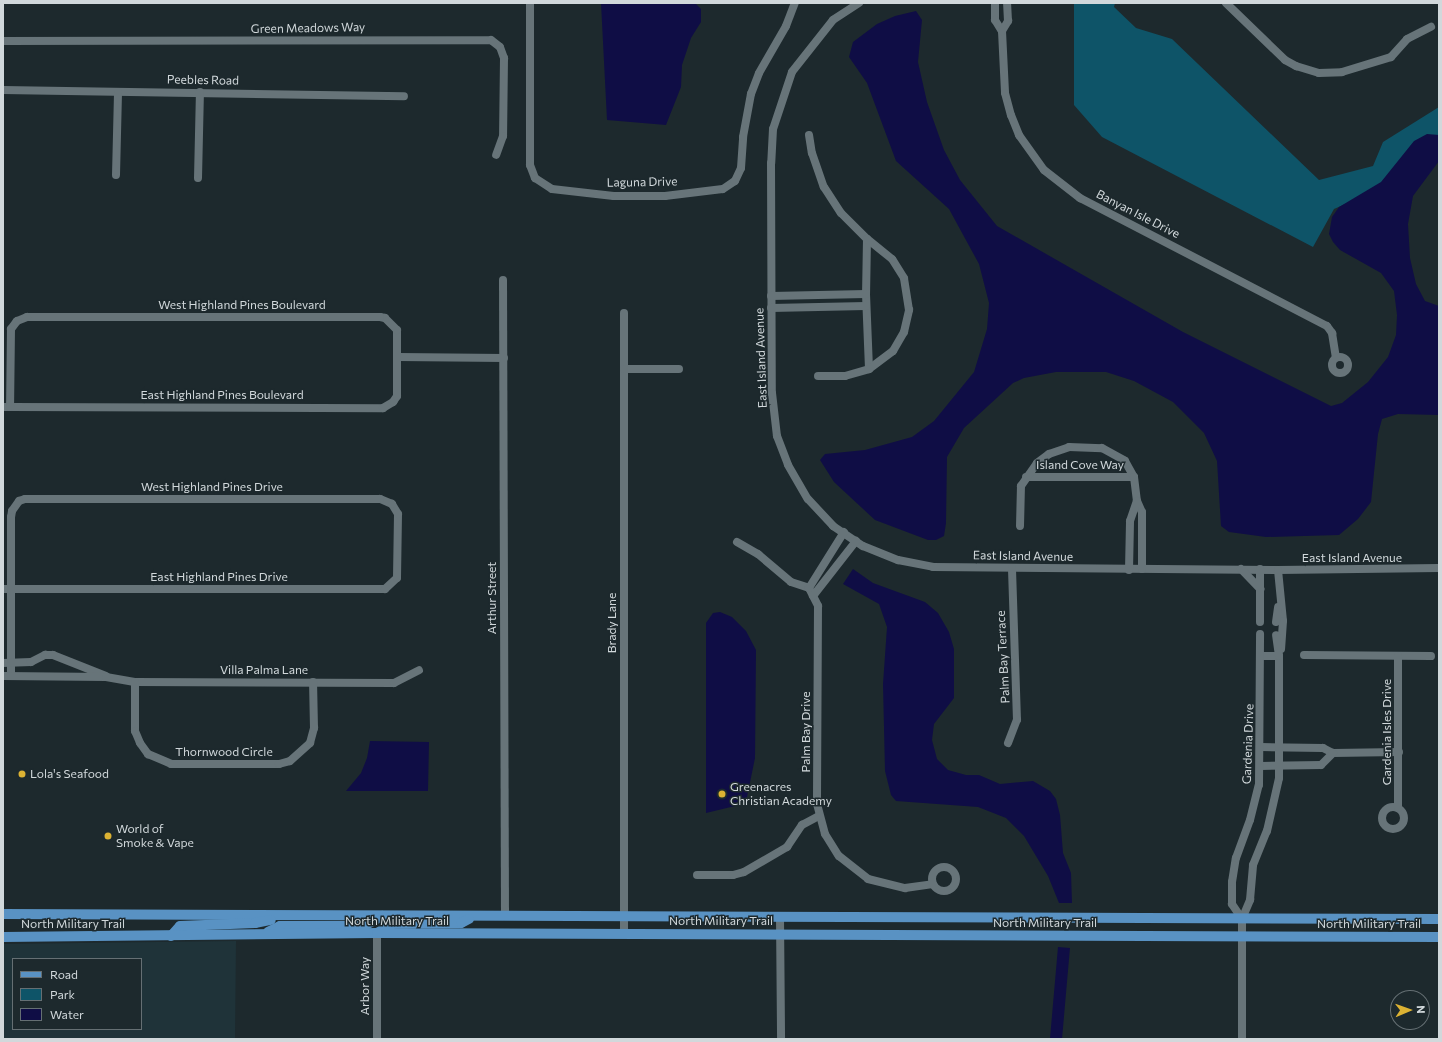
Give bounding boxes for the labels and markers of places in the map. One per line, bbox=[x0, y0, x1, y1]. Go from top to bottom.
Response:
place label: Lola's Seafood bbox=[30, 767, 109, 781]
marker: Lola's Seafood bbox=[17, 769, 27, 779]
place label: Greenacres Christian Academy bbox=[730, 780, 832, 808]
marker: Greenacres Christian Academy bbox=[717, 789, 727, 799]
place label: World of Smoke & Vape bbox=[116, 822, 194, 850]
marker: World of Smoke & Vape bbox=[103, 831, 113, 841]

